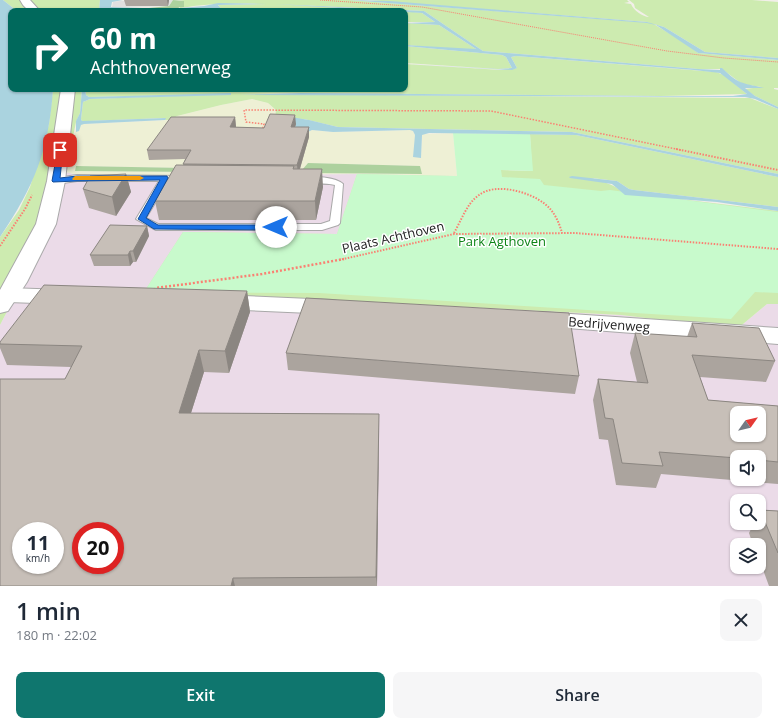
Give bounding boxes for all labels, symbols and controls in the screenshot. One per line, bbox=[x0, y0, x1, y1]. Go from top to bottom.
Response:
text: 60 m bbox=[90, 19, 157, 57]
icon: right bbox=[24, 24, 76, 76]
text: Achthovenerweg bbox=[90, 55, 231, 79]
pin bbox=[43, 133, 77, 167]
icon: arrive bbox=[49, 139, 71, 161]
position arrow bbox=[255, 206, 297, 248]
street label: Plaats Achthoven bbox=[340, 216, 446, 258]
park label: Park Agthoven bbox=[458, 232, 546, 250]
street label: Bedrijvenweg bbox=[568, 312, 650, 336]
north arrow bbox=[730, 406, 766, 442]
map controls bbox=[730, 406, 766, 574]
button: sound bbox=[730, 450, 766, 486]
button: search bbox=[730, 494, 766, 530]
speed limit sign: 20 bbox=[72, 522, 124, 574]
text: 11 bbox=[27, 529, 49, 556]
button: layers bbox=[730, 538, 766, 574]
text: km/h bbox=[26, 551, 50, 565]
text: 1 min bbox=[16, 594, 81, 627]
button: close bbox=[720, 599, 762, 641]
text: 180 m · 22:02 bbox=[16, 626, 97, 644]
button: Exit bbox=[16, 672, 385, 718]
button: Share bbox=[393, 672, 762, 718]

